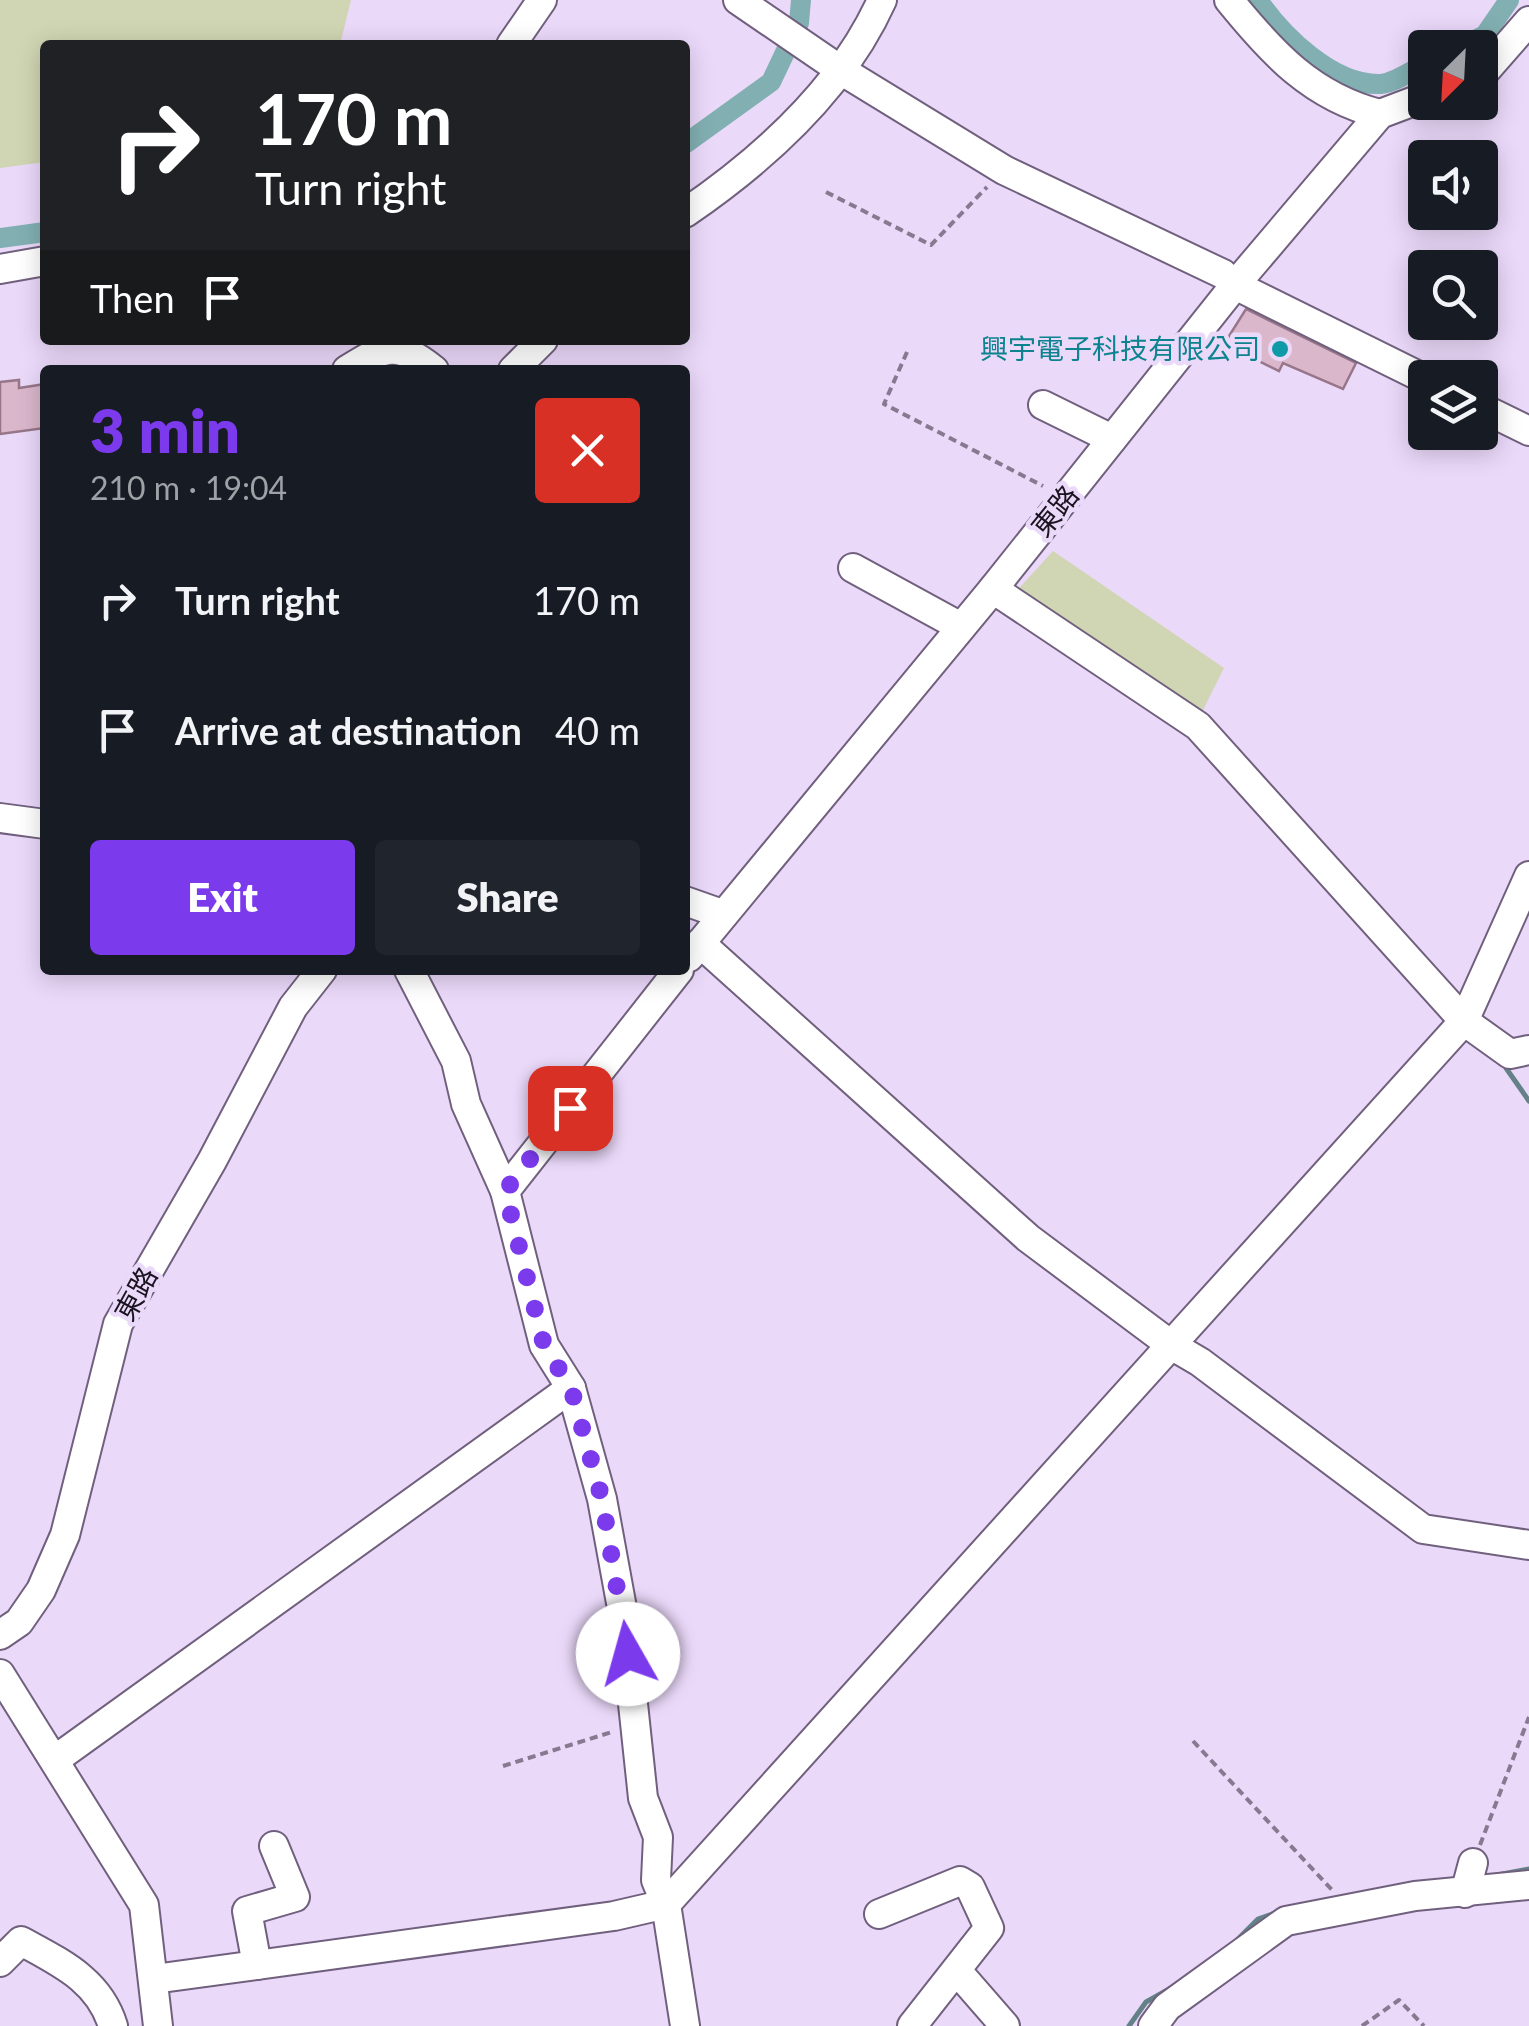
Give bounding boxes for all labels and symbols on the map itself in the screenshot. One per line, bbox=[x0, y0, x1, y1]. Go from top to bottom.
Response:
north arrow bbox=[1408, 30, 1498, 120]
place label: 興宇電子科技有限公司 bbox=[980, 331, 1260, 365]
marker: 興宇電子科技有限公司 bbox=[1269, 338, 1291, 360]
street label: 東路 bbox=[1023, 478, 1085, 543]
pin bbox=[528, 1066, 613, 1151]
street label: 東路 bbox=[107, 1261, 164, 1326]
position arrow bbox=[576, 1602, 680, 1706]

